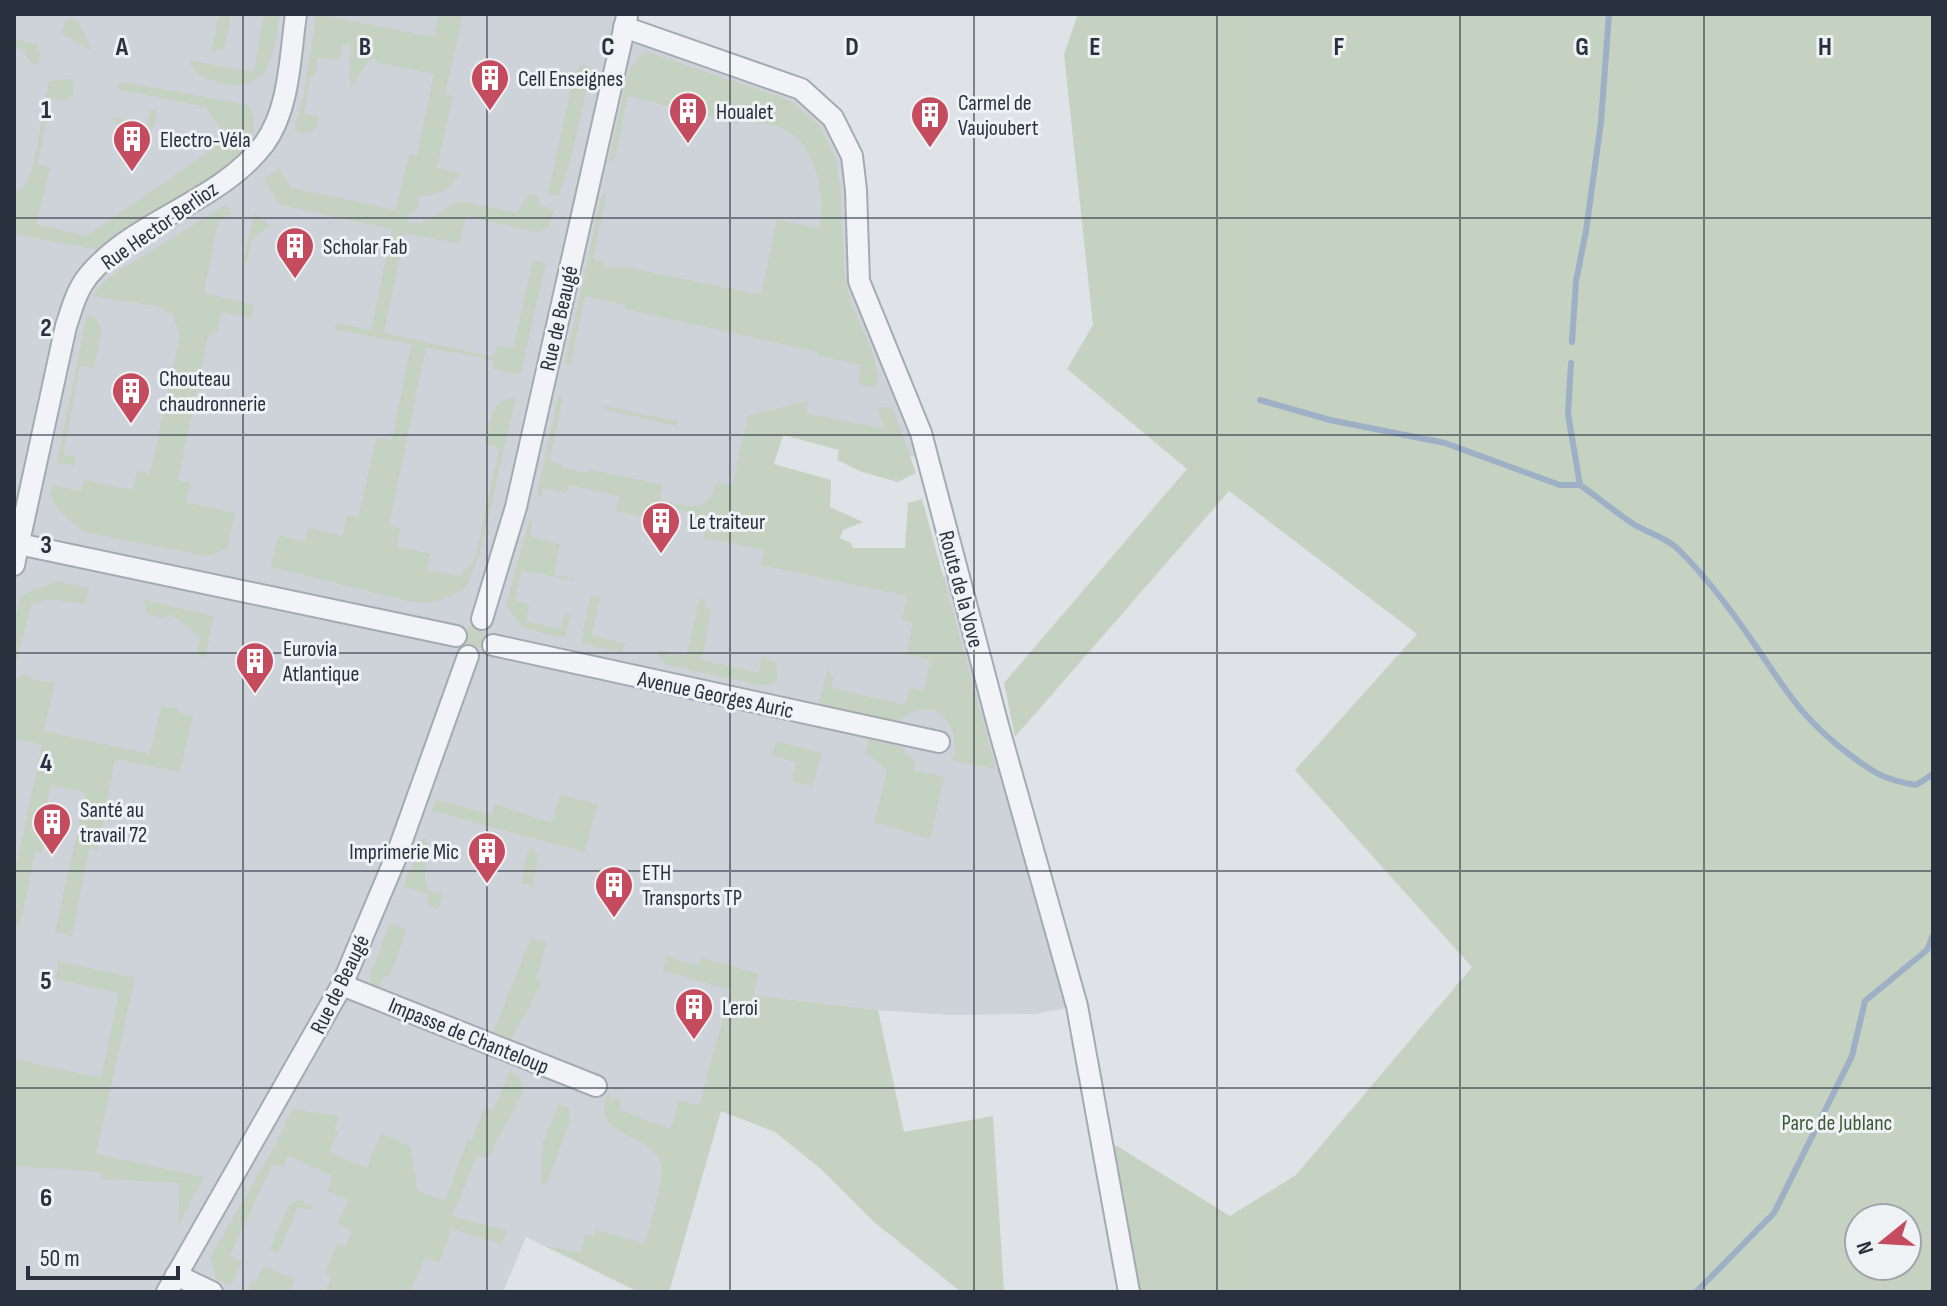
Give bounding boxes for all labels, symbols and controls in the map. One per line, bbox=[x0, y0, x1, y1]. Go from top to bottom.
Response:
text: A bbox=[115, 32, 129, 63]
text: B bbox=[359, 32, 371, 63]
text: C bbox=[601, 32, 615, 63]
text: D bbox=[845, 32, 859, 63]
text: E bbox=[1089, 32, 1101, 63]
text: F bbox=[1334, 32, 1345, 63]
text: G bbox=[1575, 32, 1589, 63]
text: H bbox=[1818, 32, 1832, 63]
building icon: Cell Enseignes bbox=[469, 57, 511, 112]
place label: Cell Enseignes bbox=[518, 66, 623, 93]
building icon: Houalet bbox=[667, 90, 709, 145]
place label: Carmel de Vaujoubert bbox=[958, 90, 1039, 142]
building icon: Carmel de Vaujoubert bbox=[909, 94, 951, 149]
text: 1 bbox=[41, 95, 51, 126]
place label: Houalet bbox=[716, 99, 774, 126]
building icon: Electro-Véla bbox=[111, 118, 153, 173]
place label: Electro-Véla bbox=[160, 127, 251, 154]
street label: Rue Hector Berlioz bbox=[96, 176, 224, 276]
building icon: Scholar Fab bbox=[274, 225, 316, 280]
place label: Scholar Fab bbox=[323, 234, 408, 261]
street label: Rue de Beaugé bbox=[534, 263, 585, 374]
text: 2 bbox=[40, 313, 52, 344]
place label: Chouteau chaudronnerie bbox=[159, 366, 266, 418]
building icon: Chouteau chaudronnerie bbox=[110, 370, 152, 425]
building icon: Le traiteur bbox=[640, 500, 682, 555]
place label: Le traiteur bbox=[689, 509, 765, 536]
street label: Route de la Vove bbox=[932, 528, 989, 651]
text: 3 bbox=[40, 530, 52, 561]
place label: Eurovia Atlantique bbox=[282, 636, 359, 688]
building icon: Eurovia Atlantique bbox=[234, 640, 276, 695]
street label: Avenue Georges Auric bbox=[634, 666, 796, 725]
text: 4 bbox=[40, 748, 52, 779]
place label: Santé au travail 72 bbox=[80, 797, 147, 849]
building icon: Santé au travail 72 bbox=[31, 801, 73, 856]
building icon: Imprimerie Mic bbox=[466, 830, 508, 885]
place label: Imprimerie Mic bbox=[349, 839, 459, 866]
place label: ETH Transports TP bbox=[642, 860, 742, 912]
building icon: ETH Transports TP bbox=[593, 864, 635, 919]
street label: Rue de Beaugé bbox=[305, 931, 376, 1039]
text: 5 bbox=[40, 966, 52, 997]
building icon: Leroi bbox=[673, 986, 715, 1041]
street label: Impasse de Chanteloup bbox=[384, 992, 553, 1081]
place label: Leroi bbox=[722, 995, 758, 1022]
park label: Parc de Jublanc bbox=[1782, 1110, 1892, 1137]
text: 6 bbox=[40, 1183, 52, 1214]
north arrow bbox=[1843, 1202, 1923, 1282]
scale bar bbox=[28, 1230, 178, 1280]
text: N bbox=[1851, 1238, 1880, 1257]
text: 50 m bbox=[40, 1244, 80, 1273]

